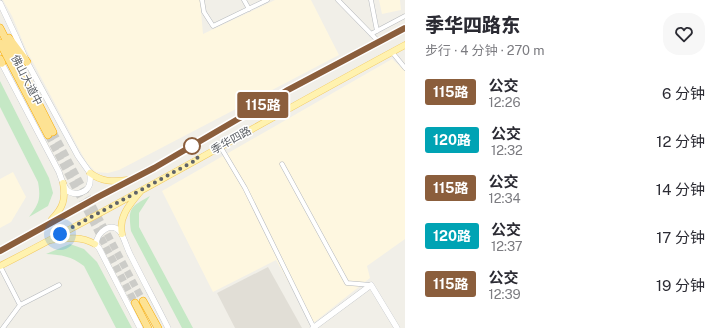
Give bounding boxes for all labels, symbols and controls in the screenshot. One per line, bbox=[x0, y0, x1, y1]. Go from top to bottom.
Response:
button: heart bbox=[663, 13, 705, 55]
text: 季华四路东 bbox=[425, 14, 520, 36]
text: 步行 · 4 分钟 · 270 m bbox=[425, 43, 544, 58]
street label: 佛山大道中 bbox=[9, 53, 45, 107]
text: 公交 bbox=[488, 77, 518, 94]
text: 115路 bbox=[433, 84, 468, 100]
text: 6 分钟 bbox=[662, 85, 705, 102]
line badge: 115路 bbox=[235, 92, 291, 118]
text: 12:26 bbox=[488, 95, 521, 110]
text: 115路 bbox=[245, 97, 281, 113]
street label: 季华四路 bbox=[209, 124, 253, 156]
text: 公交 bbox=[491, 125, 521, 142]
text: 120路 bbox=[433, 132, 471, 148]
text: 12 分钟 bbox=[656, 133, 705, 150]
unlabelled marker bbox=[183, 137, 201, 155]
text: 12:32 bbox=[491, 143, 523, 158]
text: 公交 bbox=[488, 173, 518, 190]
text: 115路 bbox=[433, 180, 468, 196]
text: 14 分钟 bbox=[656, 181, 705, 198]
text: 12:34 bbox=[488, 191, 521, 206]
text: 公交 bbox=[491, 221, 521, 238]
your location bbox=[50, 224, 70, 244]
text: 120路 bbox=[433, 228, 471, 244]
text: 17 分钟 bbox=[656, 229, 705, 246]
text: 12:37 bbox=[491, 239, 523, 254]
text: 公交 bbox=[488, 269, 518, 286]
text: 115路 bbox=[433, 276, 468, 292]
text: 19 分钟 bbox=[656, 277, 705, 294]
text: 12:39 bbox=[488, 287, 521, 302]

